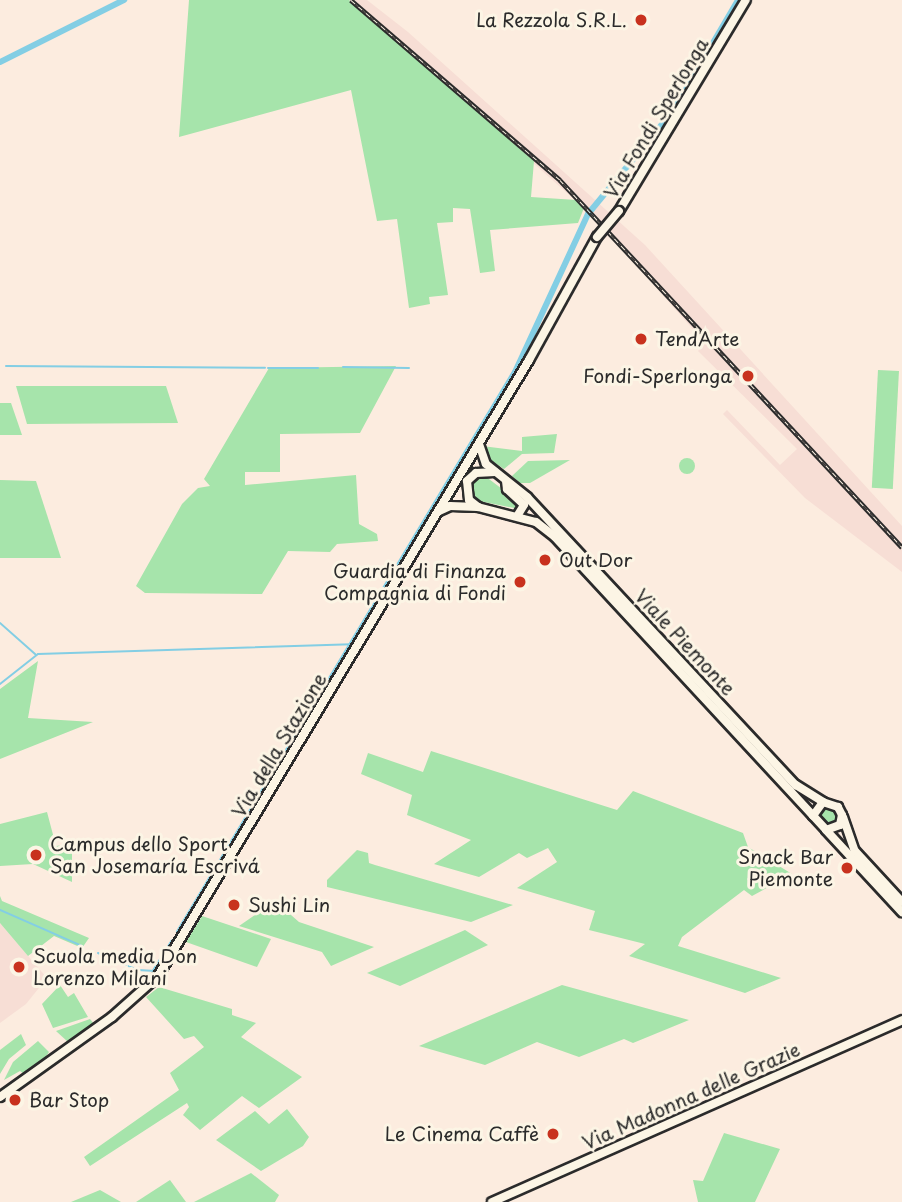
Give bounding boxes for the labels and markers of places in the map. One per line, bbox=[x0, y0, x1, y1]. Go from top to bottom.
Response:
place label: La Rezzola S.R.L. bbox=[473, 9, 627, 31]
marker: La Rezzola S.R.L. bbox=[633, 12, 649, 28]
place label: TendArte bbox=[655, 328, 739, 350]
marker: TendArte bbox=[633, 331, 649, 347]
place label: Fondi-Sperlonga bbox=[583, 365, 732, 387]
marker: Fondi-Sperlonga bbox=[738, 366, 758, 386]
place label: Out Dor bbox=[559, 549, 634, 571]
marker: Out Dor bbox=[537, 552, 553, 568]
place label: Guardia di Finanza Compagnia di Fondi bbox=[324, 560, 506, 604]
marker: Guardia di Finanza Compagnia di Fondi bbox=[512, 574, 528, 590]
place label: Campus dello Sport San Josemaría Escrivá bbox=[50, 833, 260, 877]
place label: Snack Bar Piemonte bbox=[737, 846, 833, 890]
marker: Campus dello Sport San Josemaría Escrivá bbox=[28, 847, 44, 863]
marker: Snack Bar Piemonte bbox=[839, 860, 855, 876]
place label: Sushi Lin bbox=[248, 894, 330, 916]
marker: Sushi Lin bbox=[226, 897, 242, 913]
place label: Scuola media Don Lorenzo Milani bbox=[33, 945, 199, 989]
marker: Scuola media Don Lorenzo Milani bbox=[11, 959, 27, 975]
place label: Bar Stop bbox=[29, 1089, 109, 1111]
marker: Bar Stop bbox=[7, 1092, 23, 1108]
place label: Le Cinema Caffè bbox=[384, 1123, 539, 1145]
marker: Le Cinema Caffè bbox=[545, 1126, 561, 1142]

